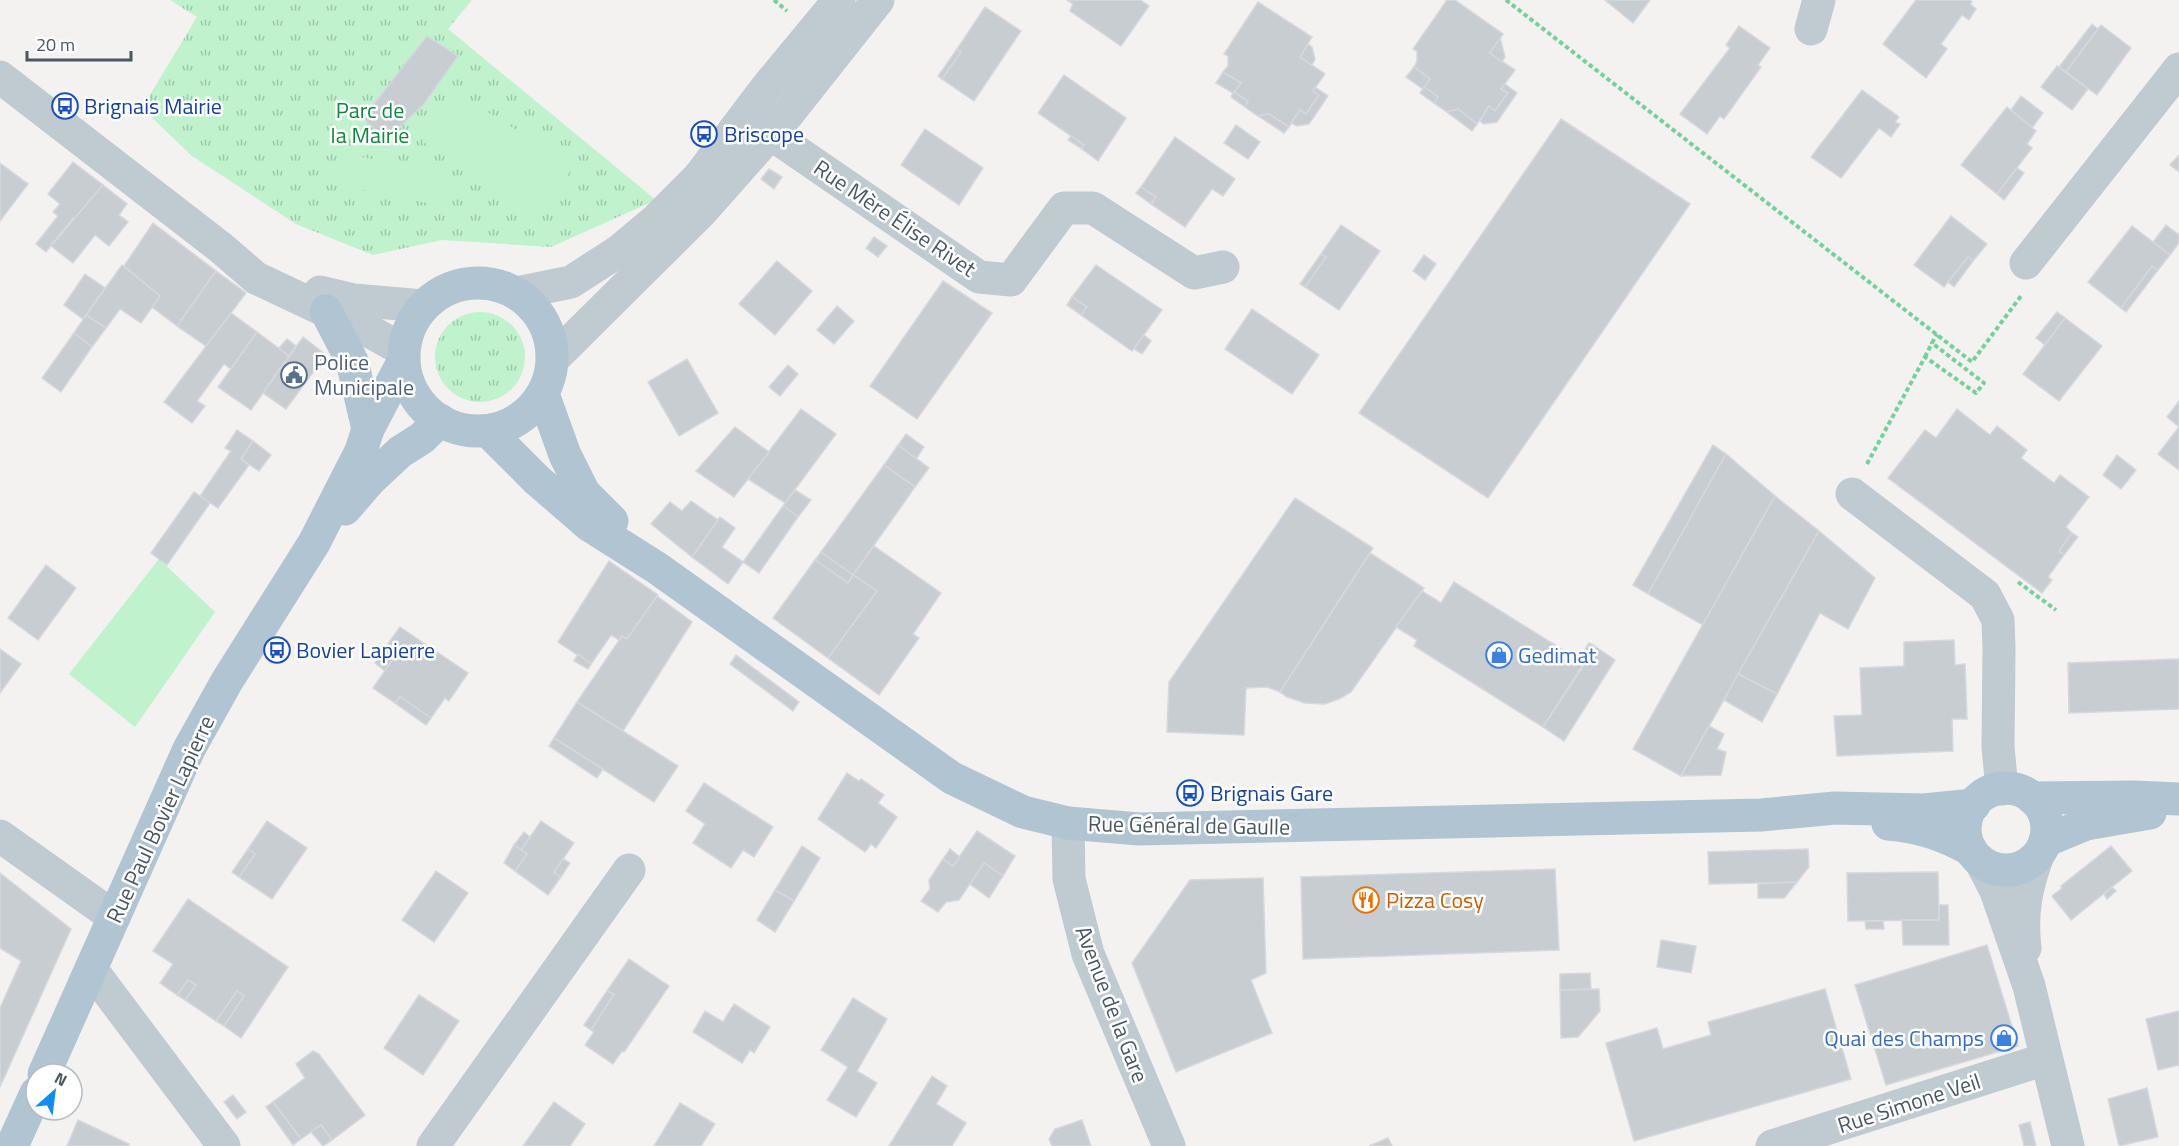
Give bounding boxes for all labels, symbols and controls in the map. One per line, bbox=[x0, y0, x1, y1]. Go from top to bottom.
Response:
scale bar bbox=[27, 24, 130, 62]
text: 20 m bbox=[36, 31, 75, 58]
place label: Brignais Mairie bbox=[84, 89, 222, 123]
bus stop icon: Brignais Mairie bbox=[50, 91, 80, 121]
park label: Parc de la Mairie bbox=[331, 93, 409, 152]
place label: Briscope bbox=[724, 117, 804, 151]
bus stop icon: Briscope bbox=[689, 119, 719, 149]
street label: Rue Mère Élise Rivet bbox=[807, 151, 983, 285]
place label: Police Municipale bbox=[314, 345, 414, 404]
public building icon: Police Municipale bbox=[279, 360, 309, 390]
place label: Bovier Lapierre bbox=[296, 633, 435, 667]
bus stop icon: Bovier Lapierre bbox=[262, 635, 292, 665]
place label: Gedimat bbox=[1518, 638, 1597, 672]
shop icon: Gedimat bbox=[1484, 640, 1514, 670]
street label: Rue Paul Bovier Lapierre bbox=[97, 709, 223, 929]
place label: Brignais Gare bbox=[1210, 776, 1333, 810]
bus stop icon: Brignais Gare bbox=[1175, 778, 1205, 808]
street label: Rue Général de Gaulle bbox=[1088, 806, 1290, 844]
place label: Pizza Cosy bbox=[1386, 883, 1484, 917]
restaurant icon: Pizza Cosy bbox=[1351, 885, 1381, 915]
street label: Avenue de la Gare bbox=[1067, 921, 1157, 1087]
place label: Quai des Champs bbox=[1824, 1021, 1984, 1055]
shop icon: Quai des Champs bbox=[1989, 1023, 2019, 1053]
north arrow bbox=[24, 1062, 84, 1122]
street label: Rue Simone Veil bbox=[1833, 1064, 1985, 1142]
text: N bbox=[51, 1066, 72, 1092]

